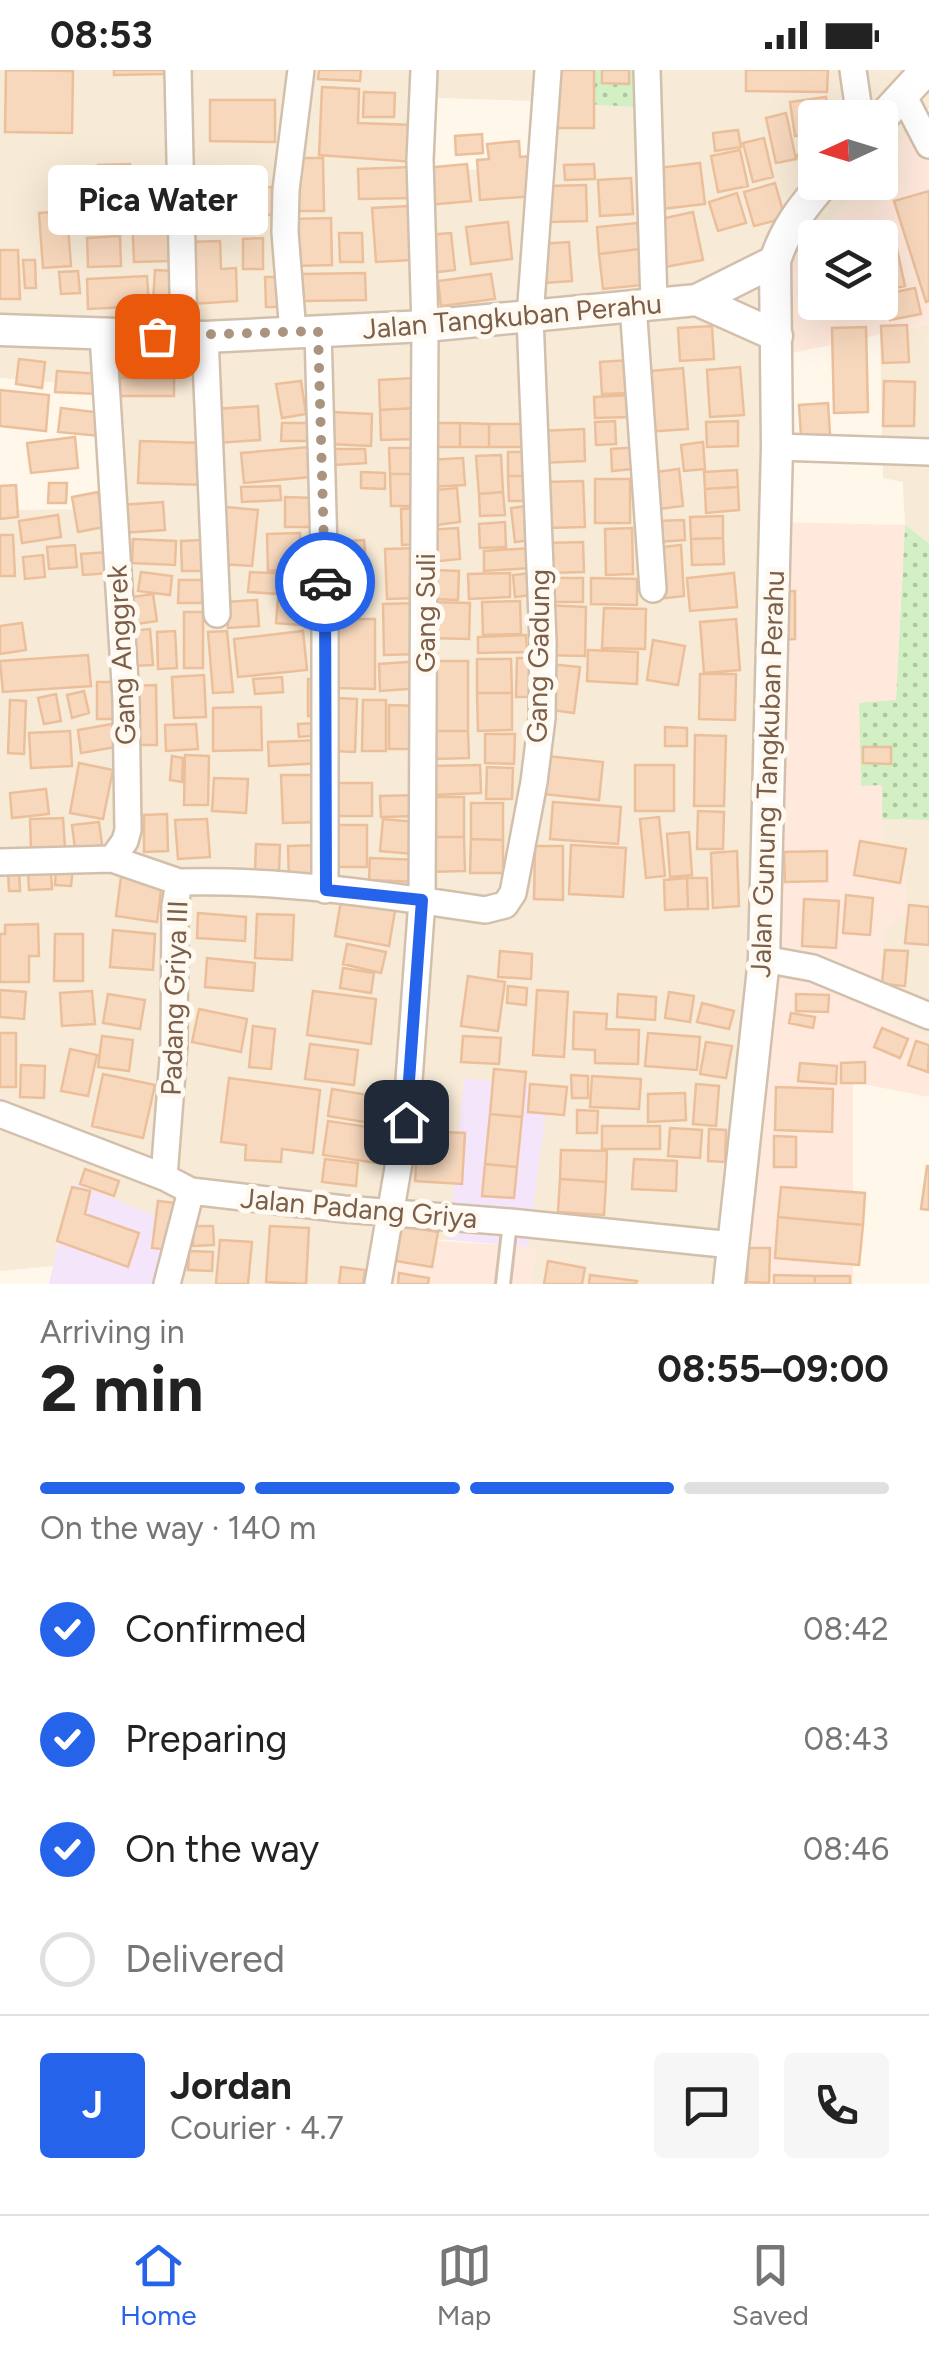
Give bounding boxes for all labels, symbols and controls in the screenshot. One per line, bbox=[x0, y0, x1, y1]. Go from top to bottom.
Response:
text: 08:53 bbox=[50, 12, 153, 58]
north arrow bbox=[798, 100, 898, 200]
map controls bbox=[798, 100, 898, 320]
callout: Pica Water bbox=[47, 166, 267, 236]
text: Pica Water bbox=[78, 181, 238, 219]
button: layers bbox=[798, 220, 898, 320]
street label: Jalan Tangkuban Perahu bbox=[361, 286, 663, 346]
pin bbox=[115, 294, 200, 379]
icon: bag bbox=[130, 309, 185, 364]
courier bbox=[275, 532, 375, 632]
street label: Gang Suli bbox=[408, 553, 442, 673]
icon: car bbox=[298, 555, 353, 610]
street label: Gang Anggrek bbox=[99, 564, 143, 746]
street label: Gang Gadung bbox=[519, 569, 557, 743]
street label: Jalan Gunung Tangkuban Perahu bbox=[743, 570, 791, 978]
street label: Padang Griya III bbox=[154, 900, 194, 1096]
pin bbox=[364, 1080, 449, 1165]
icon: home bbox=[379, 1095, 434, 1150]
street label: Jalan Padang Griya bbox=[239, 1181, 479, 1235]
text: Arriving in bbox=[40, 1313, 185, 1351]
text: 08:55–09:00 bbox=[657, 1346, 889, 1392]
text: 2 min bbox=[40, 1349, 204, 1427]
text: On the way · 140 m bbox=[40, 1509, 316, 1547]
icon: check bbox=[40, 1602, 95, 1657]
text: Confirmed bbox=[125, 1606, 307, 1652]
text: 08:42 bbox=[803, 1610, 889, 1648]
icon: check bbox=[40, 1712, 95, 1767]
text: Preparing bbox=[125, 1716, 287, 1762]
text: 08:43 bbox=[803, 1720, 889, 1758]
icon: check bbox=[40, 1822, 95, 1877]
text: On the way bbox=[125, 1826, 319, 1872]
text: 08:46 bbox=[803, 1830, 889, 1868]
text: Delivered bbox=[125, 1936, 285, 1982]
button: chat bbox=[654, 2053, 759, 2158]
button: phone bbox=[784, 2053, 889, 2158]
text: Jordan bbox=[170, 2063, 292, 2109]
text: J bbox=[82, 2082, 103, 2128]
text: Courier · 4.7 bbox=[170, 2109, 344, 2147]
tab: Home bbox=[120, 2238, 196, 2332]
tab: Map bbox=[437, 2238, 492, 2332]
tab: Saved bbox=[732, 2238, 809, 2332]

